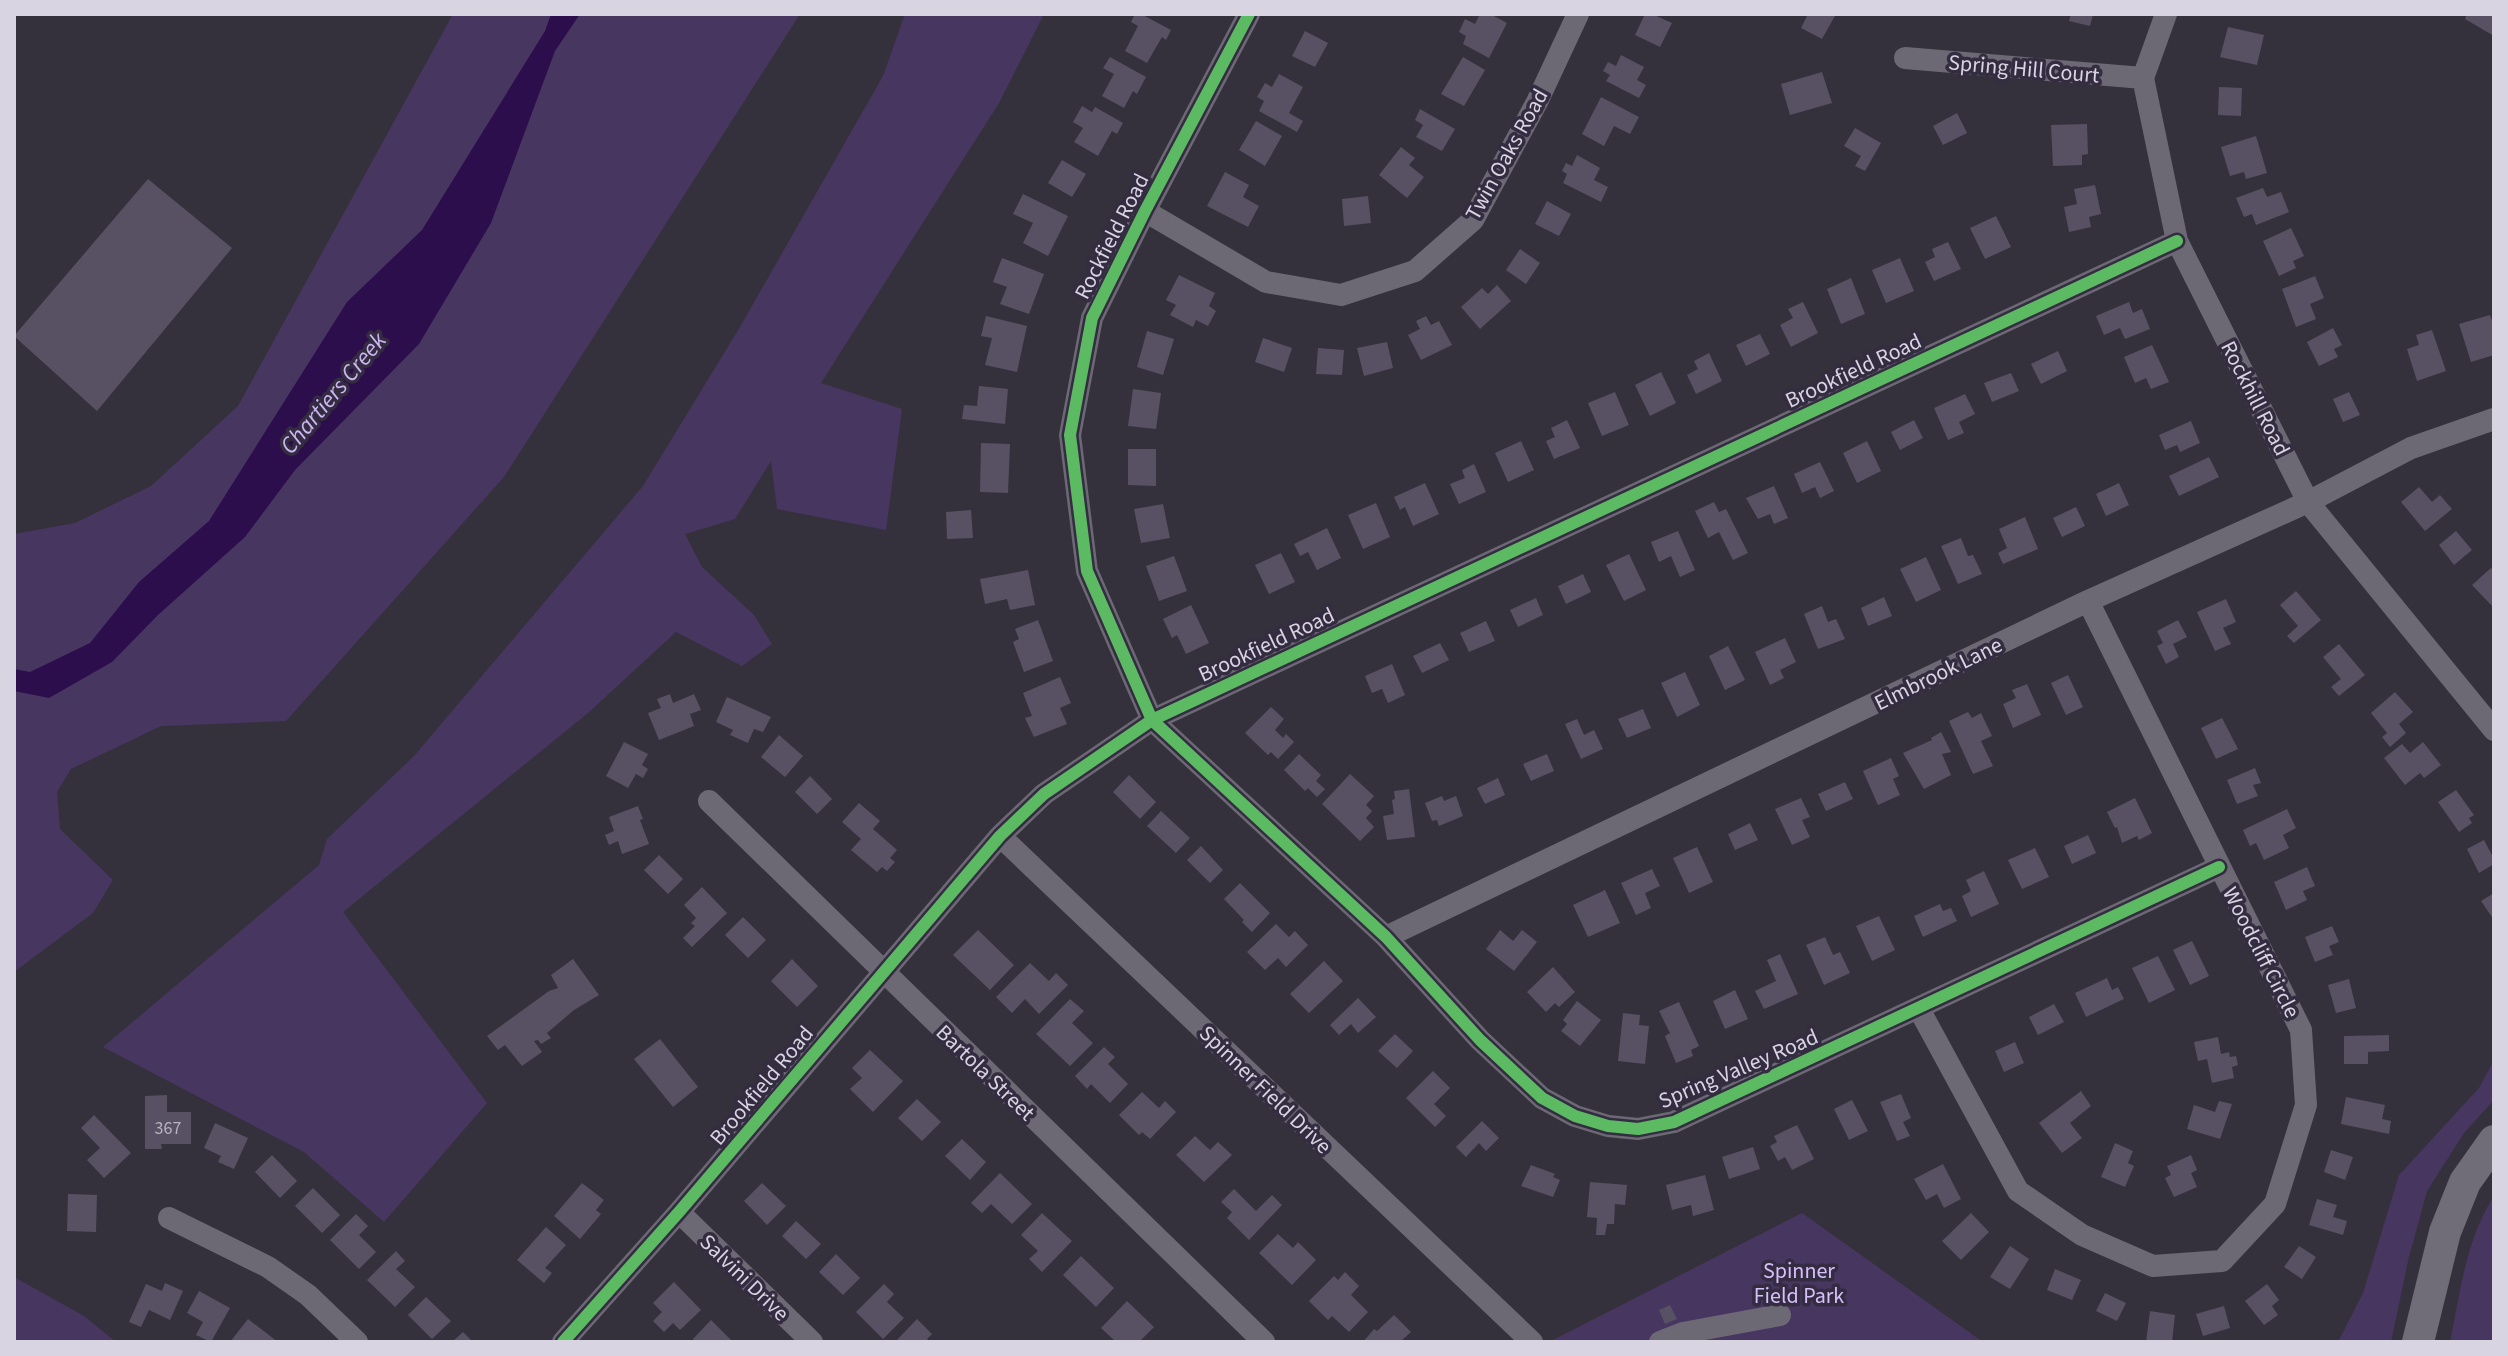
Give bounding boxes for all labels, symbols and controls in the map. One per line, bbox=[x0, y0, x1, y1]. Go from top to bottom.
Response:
street label: Spring Hill Court bbox=[1947, 46, 2101, 92]
street label: Twin Oaks Road bbox=[1457, 83, 1556, 226]
street label: Rockfield Road bbox=[1066, 168, 1157, 305]
water label: Chartiers Creek bbox=[272, 324, 395, 462]
street label: Brookfield Road bbox=[1780, 325, 1927, 417]
street label: Rockhill Road bbox=[2212, 335, 2298, 462]
street label: Brookfield Road bbox=[1193, 599, 1340, 691]
street label: Elmbrook Lane bbox=[1869, 629, 2008, 719]
street label: Woodcliff Circle bbox=[2214, 881, 2308, 1024]
street label: Bartola Street bbox=[929, 1017, 1042, 1129]
street label: Spinner Field Drive bbox=[1192, 1018, 1339, 1162]
street label: Brookfield Road bbox=[702, 1019, 821, 1152]
street label: Spring Valley Road bbox=[1654, 1021, 1823, 1117]
house number: 367 bbox=[155, 1116, 181, 1141]
street label: Salvini Drive bbox=[692, 1227, 796, 1329]
park label: Spinner Field Park bbox=[1754, 1255, 1844, 1312]

